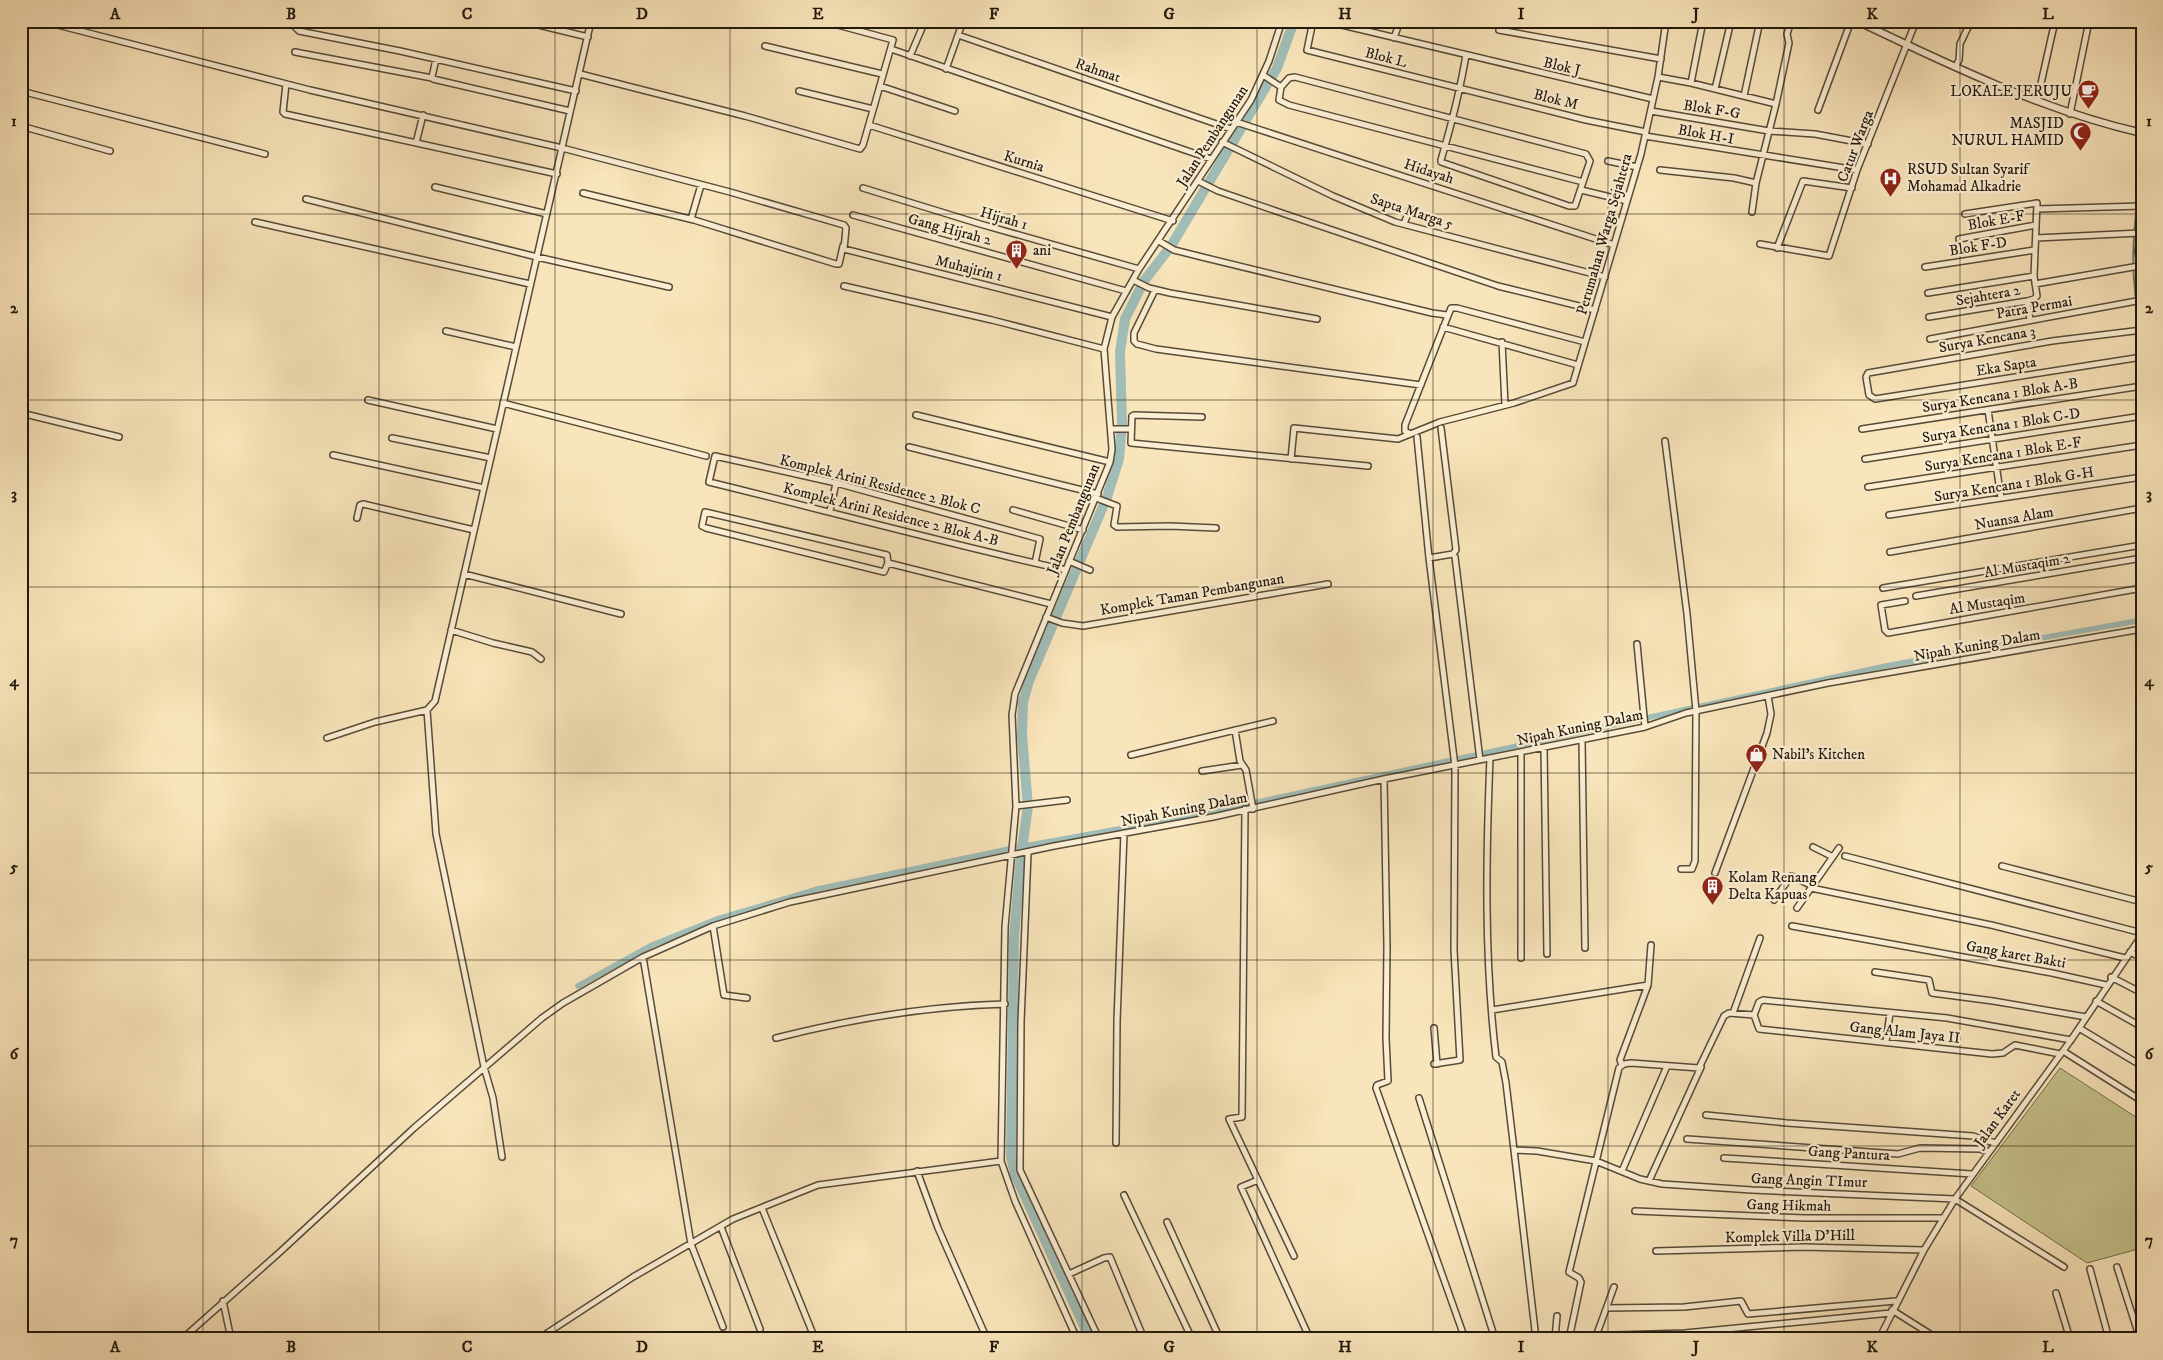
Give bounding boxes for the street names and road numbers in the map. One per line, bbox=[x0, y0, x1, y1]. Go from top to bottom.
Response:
street label: Blok L bbox=[1363, 43, 1409, 72]
street label: Blok J bbox=[1541, 53, 1582, 80]
street label: Rahmat bbox=[1073, 54, 1123, 87]
street label: Jalan Pembangunan bbox=[1171, 82, 1253, 193]
street label: Blok M bbox=[1532, 85, 1581, 114]
street label: Blok F-G bbox=[1682, 96, 1742, 123]
street label: Catur Warga bbox=[1833, 107, 1878, 185]
street label: Blok H-I bbox=[1676, 120, 1735, 149]
street label: Kurnia bbox=[1001, 146, 1047, 177]
street label: Perumahan Warga Sejahtera bbox=[1572, 151, 1637, 317]
street label: Hidayah bbox=[1401, 154, 1456, 189]
street label: Sapta Marga 5 bbox=[1368, 189, 1456, 234]
street label: Hijrah 1 bbox=[978, 203, 1030, 234]
street label: Blok E-F bbox=[1966, 206, 2026, 235]
street label: Gang Hijrah 2 bbox=[906, 209, 994, 250]
street label: Blok F-D bbox=[1948, 233, 2008, 260]
street label: Muhajirin 1 bbox=[933, 251, 1004, 286]
street label: Sejahtera 2 bbox=[1954, 280, 2023, 311]
street label: Patra Permai bbox=[1995, 291, 2074, 324]
street label: Surya Kencana 3 bbox=[1937, 322, 2037, 357]
street label: Eka Sapta bbox=[1975, 352, 2038, 381]
street label: Surya Kencana 1 Blok A-B bbox=[1921, 374, 2079, 417]
street label: Surya Kencana 1 Blok C-D bbox=[1921, 404, 2081, 447]
street label: Surya Kencana 1 Blok E-F bbox=[1923, 433, 2083, 476]
street label: Komplek Arini Residence 2 Blok C bbox=[777, 450, 982, 519]
street label: Jalan Pembangunan bbox=[1042, 461, 1104, 579]
street label: Surya Kencana 1 Blok G-H bbox=[1933, 462, 2095, 507]
street label: Komplek Arini Residence 2 Blok A-B bbox=[781, 478, 1001, 550]
street label: Nuansa Alam bbox=[1973, 502, 2055, 535]
street label: Al Mustaqim 2 bbox=[1982, 548, 2072, 582]
street label: Komplek Taman Pembangunan bbox=[1099, 569, 1286, 620]
street label: Al Mustaqim bbox=[1948, 588, 2026, 619]
street label: Nipah Kuning Dalam bbox=[1912, 625, 2042, 666]
street label: Nipah Kuning Dalam bbox=[1515, 705, 1645, 750]
street label: Nipah Kuning Dalam bbox=[1119, 788, 1249, 831]
street label: Gang karet Bakti bbox=[1965, 936, 2067, 973]
street label: Gang Alam Jaya II bbox=[1849, 1017, 1961, 1048]
street label: Jalan Karet bbox=[1969, 1085, 2025, 1153]
street label: Gang Pantura bbox=[1808, 1142, 1891, 1165]
street label: Gang Angin TImur bbox=[1750, 1169, 1868, 1192]
street label: Gang Hikmah bbox=[1747, 1195, 1832, 1216]
street label: Komplek Villa D'Hill bbox=[1725, 1226, 1856, 1247]

